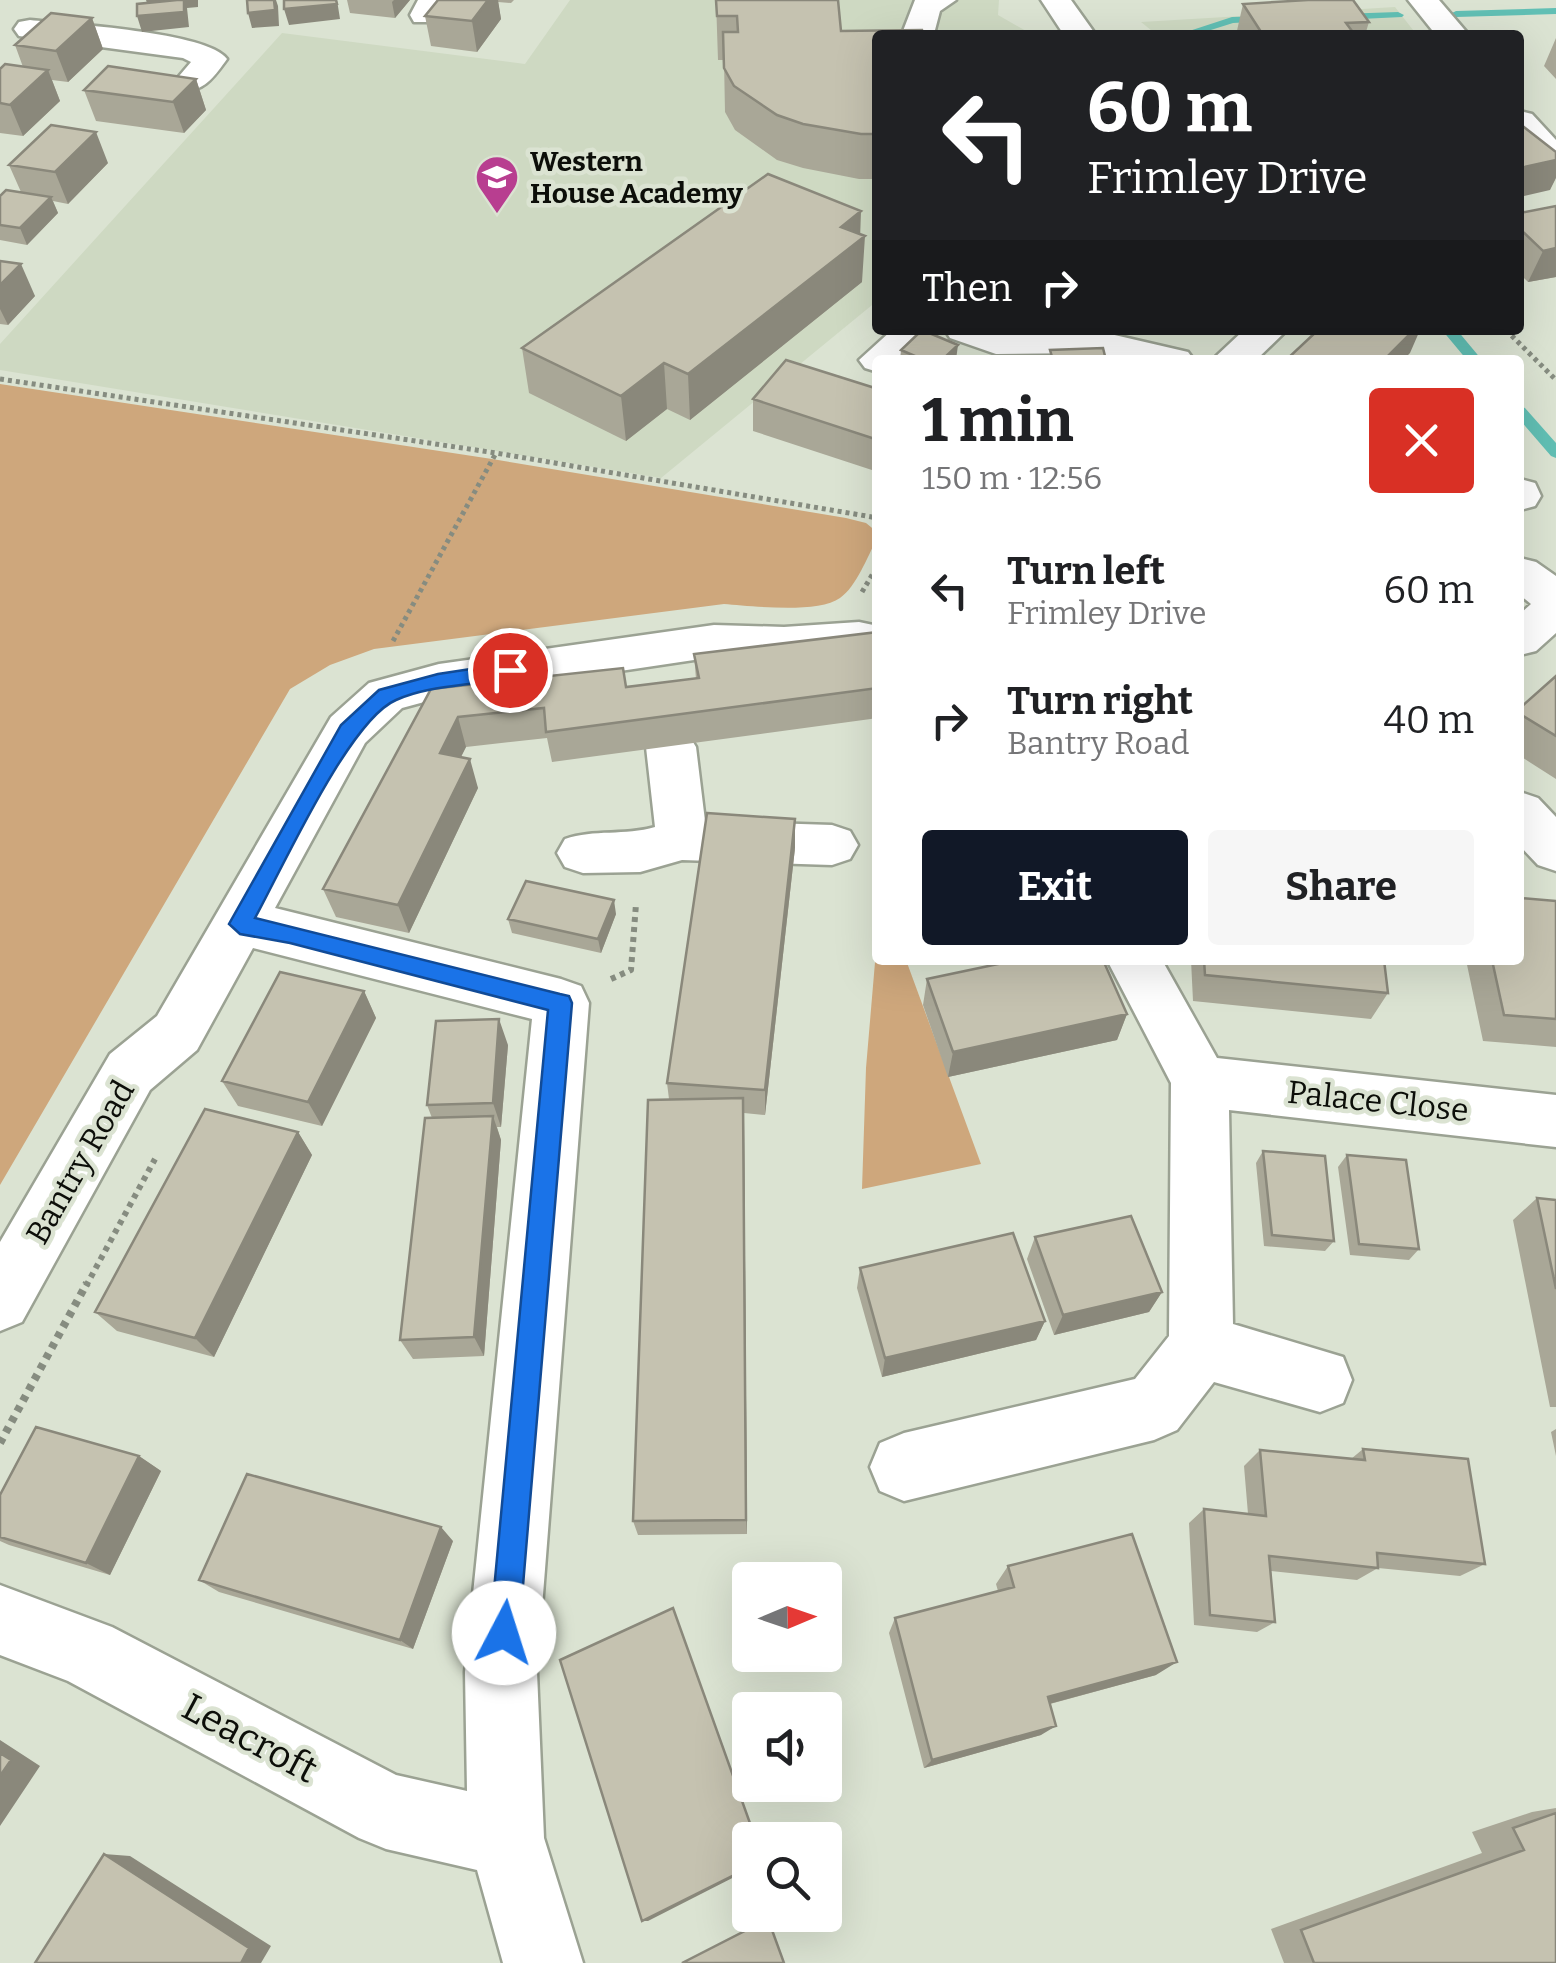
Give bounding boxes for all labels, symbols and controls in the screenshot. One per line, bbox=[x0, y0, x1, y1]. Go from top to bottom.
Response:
text: 60 m bbox=[1087, 66, 1252, 150]
icon: left bbox=[922, 70, 1052, 200]
place label: Western House Academy bbox=[530, 145, 743, 210]
text: Frimley Drive bbox=[1087, 151, 1368, 205]
school or university icon: Western House Academy bbox=[474, 154, 520, 215]
icon: right bbox=[1032, 260, 1087, 315]
text: Then bbox=[922, 265, 1012, 311]
text: 1 min bbox=[922, 385, 1074, 457]
button: close bbox=[1369, 388, 1474, 493]
text: 150 m · 12:56 bbox=[922, 459, 1102, 497]
text: Turn left bbox=[1007, 548, 1165, 594]
icon: left bbox=[922, 563, 977, 618]
text: 60 m bbox=[1383, 567, 1474, 613]
text: Frimley Drive bbox=[1007, 594, 1206, 632]
pin bbox=[468, 628, 553, 713]
icon: arrive bbox=[483, 643, 538, 698]
text: Turn right bbox=[1007, 678, 1193, 724]
icon: right bbox=[922, 693, 977, 748]
text: 40 m bbox=[1384, 697, 1474, 743]
text: Bantry Road bbox=[1007, 724, 1189, 762]
button: Exit bbox=[922, 830, 1188, 945]
button: Share bbox=[1208, 830, 1474, 945]
street label: Palace Close bbox=[1286, 1073, 1470, 1129]
street label: Bantry Road bbox=[18, 1074, 142, 1250]
north arrow bbox=[732, 1562, 842, 1672]
map controls bbox=[732, 1562, 842, 1932]
position arrow bbox=[452, 1581, 556, 1685]
street label: Leacroft bbox=[175, 1683, 326, 1793]
button: sound bbox=[732, 1692, 842, 1802]
button: search bbox=[732, 1822, 842, 1932]

